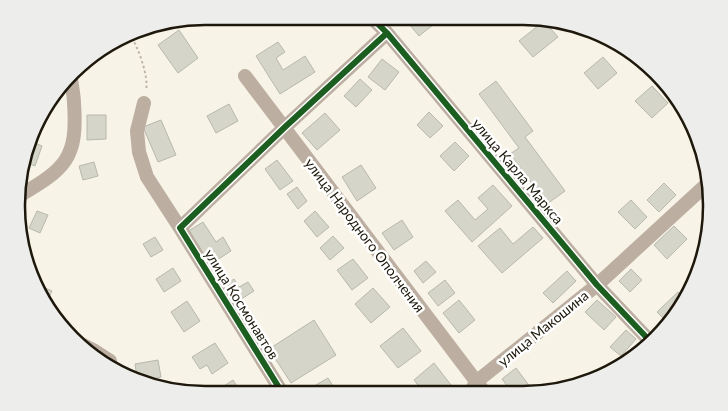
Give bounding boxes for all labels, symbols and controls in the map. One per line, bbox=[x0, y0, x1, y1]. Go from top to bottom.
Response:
street label: улица Карла Маркса bbox=[469, 115, 567, 227]
street label: улица Народного Ополчения bbox=[301, 155, 429, 315]
street label: улица Космонавтов bbox=[201, 246, 283, 362]
street label: улица Макошина bbox=[495, 286, 591, 370]

